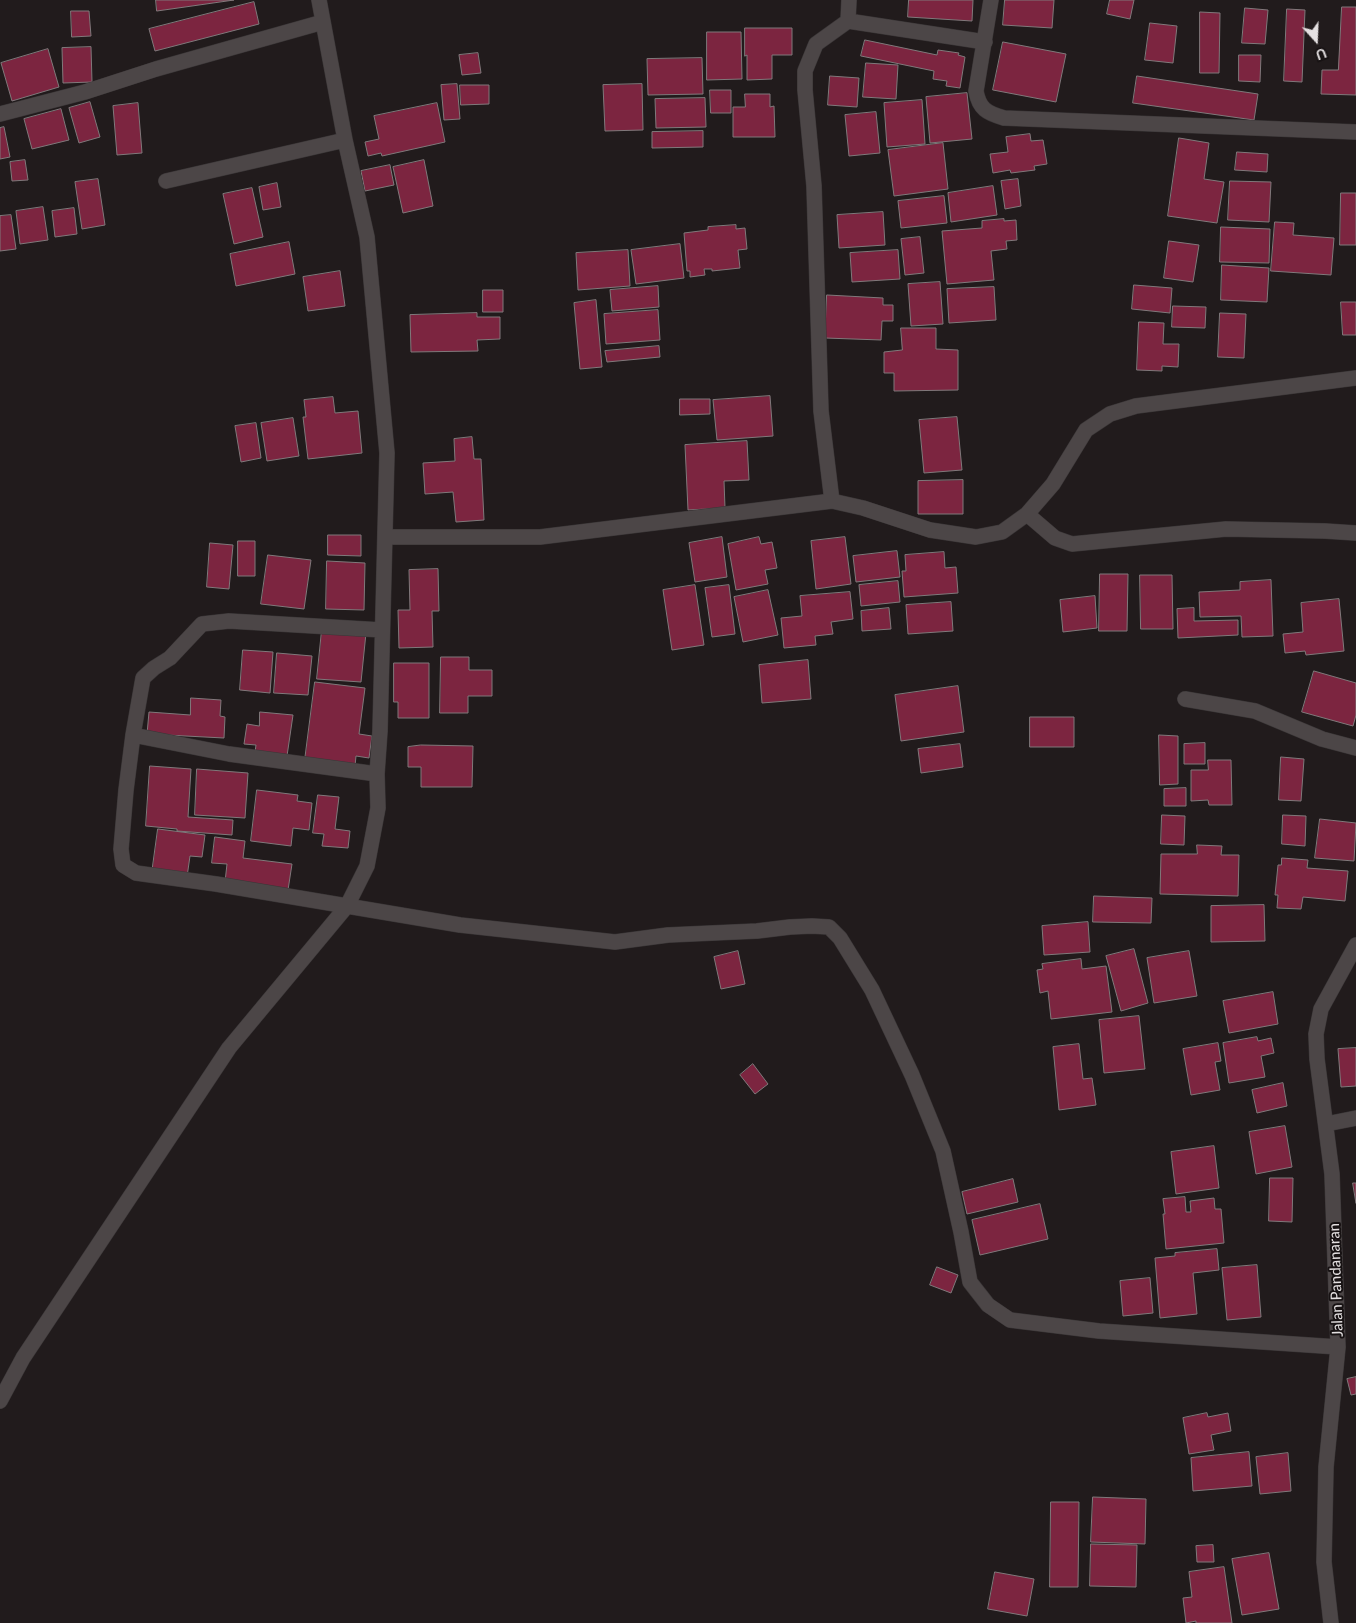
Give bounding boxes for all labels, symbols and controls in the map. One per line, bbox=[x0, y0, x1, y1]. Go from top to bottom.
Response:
north arrow bbox=[1291, 15, 1341, 65]
text: U bbox=[1314, 45, 1329, 64]
street label: Jalan Pandanaran bbox=[1325, 1223, 1347, 1337]

